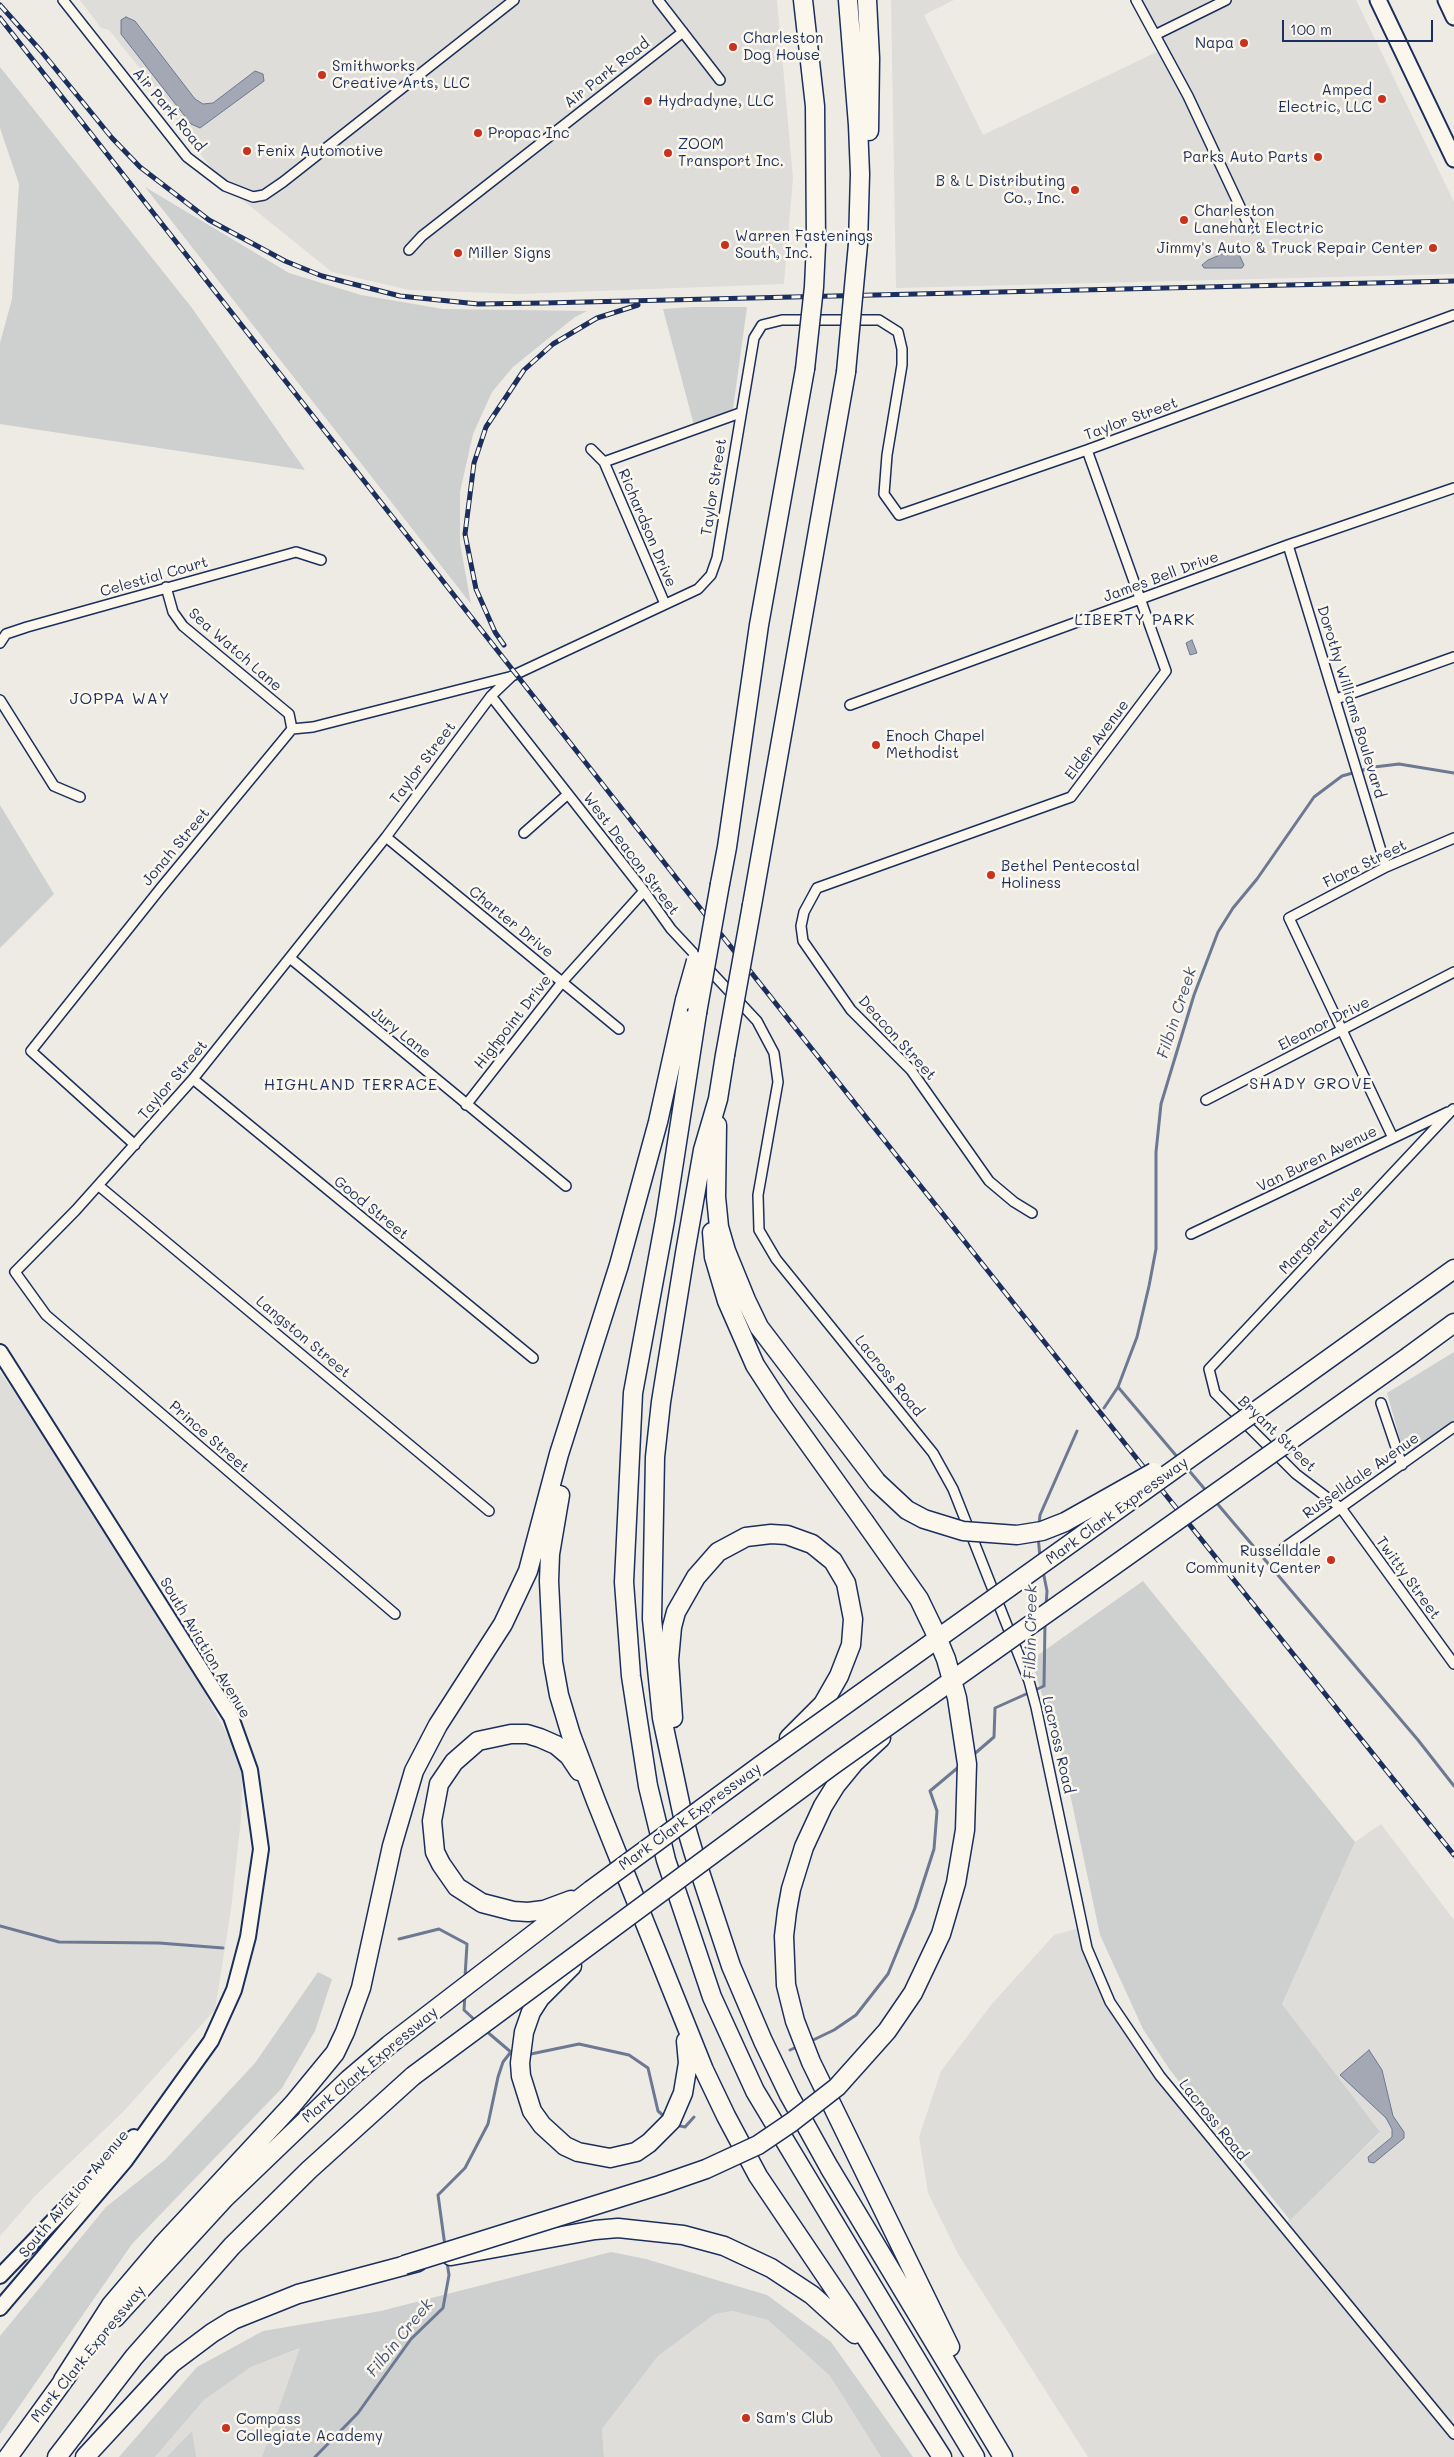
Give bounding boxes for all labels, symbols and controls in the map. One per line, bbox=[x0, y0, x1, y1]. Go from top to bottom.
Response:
scale bar bbox=[1284, 10, 1435, 42]
text: 100 m bbox=[1290, 19, 1332, 39]
place label: Charleston Dog House bbox=[743, 29, 823, 64]
street label: Air Park Road bbox=[561, 34, 653, 112]
place label: Napa bbox=[1195, 34, 1234, 52]
marker: Napa bbox=[1238, 37, 1250, 49]
marker: Charleston Dog House bbox=[727, 41, 739, 53]
place label: Smithworks Creative Arts, LLC bbox=[332, 57, 470, 92]
street label: Air Park Road bbox=[129, 65, 209, 155]
marker: Smithworks Creative Arts, LLC bbox=[316, 69, 328, 81]
place label: Amped Electric, LLC bbox=[1278, 81, 1372, 116]
place label: Hydradyne, LLC bbox=[658, 92, 774, 110]
marker: Amped Electric, LLC bbox=[1376, 93, 1388, 105]
marker: Hydradyne, LLC bbox=[642, 95, 654, 107]
place label: Propac Inc bbox=[488, 124, 570, 142]
marker: Propac Inc bbox=[472, 127, 484, 139]
place label: ZOOM Transport Inc. bbox=[678, 135, 784, 170]
place label: Fenix Automotive bbox=[257, 142, 383, 160]
marker: Fenix Automotive bbox=[241, 145, 253, 157]
marker: ZOOM Transport Inc. bbox=[662, 147, 674, 159]
place label: Parks Auto Parts bbox=[1183, 148, 1308, 166]
marker: Parks Auto Parts bbox=[1312, 151, 1324, 163]
place label: B & L Distributing Co., Inc. bbox=[936, 172, 1065, 207]
marker: B & L Distributing Co., Inc. bbox=[1069, 184, 1081, 196]
place label: Charleston Lanehart Electric bbox=[1194, 202, 1324, 237]
marker: Charleston Lanehart Electric bbox=[1178, 214, 1190, 226]
place label: Warren Fastenings South, Inc. bbox=[735, 227, 873, 262]
marker: Warren Fastenings South, Inc. bbox=[719, 239, 731, 251]
place label: Jimmy's Auto & Truck Repair Center bbox=[1157, 239, 1423, 257]
marker: Jimmy's Auto & Truck Repair Center bbox=[1427, 242, 1439, 254]
place label: Miller Signs bbox=[468, 244, 551, 262]
marker: Miller Signs bbox=[452, 247, 464, 259]
street label: Taylor Street bbox=[1082, 394, 1180, 444]
street label: Taylor Street bbox=[697, 437, 731, 537]
street label: Richardson Drive bbox=[614, 466, 680, 590]
street label: James Bell Drive bbox=[1101, 548, 1221, 606]
street label: Celestial Court bbox=[98, 553, 210, 601]
street label: Dorothy Williams Boulevard bbox=[1313, 604, 1389, 800]
street label: Sea Watch Lane bbox=[185, 605, 285, 695]
district label: LIBERTY PARK bbox=[1073, 610, 1197, 630]
district label: JOPPA WAY bbox=[69, 689, 171, 709]
street label: Elder Avenue bbox=[1061, 696, 1133, 784]
street label: Taylor Street bbox=[386, 718, 460, 808]
place label: Enoch Chapel Methodist bbox=[886, 727, 985, 762]
marker: Enoch Chapel Methodist bbox=[870, 739, 882, 751]
street label: West Deacon Street bbox=[579, 789, 683, 919]
street label: Jonah Street bbox=[138, 805, 214, 889]
street label: Flora Street bbox=[1320, 836, 1410, 892]
place label: Bethel Pentecostal Holiness bbox=[1001, 857, 1140, 892]
marker: Bethel Pentecostal Holiness bbox=[985, 869, 997, 881]
street label: Charter Drive bbox=[465, 882, 557, 962]
water label: Filbin Creek bbox=[1153, 965, 1201, 1061]
street label: Highpoint Drive bbox=[471, 971, 555, 1073]
street label: Deacon Street bbox=[854, 992, 940, 1084]
street label: Eleanor Drive bbox=[1275, 993, 1373, 1055]
street label: Jury Lane bbox=[368, 1004, 434, 1062]
street label: Taylor Street bbox=[135, 1037, 211, 1123]
district label: SHADY GROVE bbox=[1248, 1074, 1374, 1094]
district label: HIGHLAND TERRACE bbox=[262, 1075, 440, 1095]
street label: Van Buren Avenue bbox=[1254, 1122, 1380, 1196]
street label: Good Street bbox=[330, 1172, 412, 1244]
street label: Margaret Drive bbox=[1275, 1182, 1367, 1278]
street label: Langston Street bbox=[252, 1292, 354, 1382]
street label: Lacross Road bbox=[851, 1332, 927, 1420]
street label: Bryant Street bbox=[1234, 1392, 1320, 1476]
street label: Prince Street bbox=[165, 1397, 253, 1477]
street label: Russelldale Avenue bbox=[1299, 1429, 1423, 1523]
street label: Mark Clark Expressway bbox=[1042, 1453, 1192, 1569]
street label: Twitty Street bbox=[1372, 1533, 1444, 1623]
place label: Russelldale Community Center bbox=[1185, 1542, 1321, 1577]
marker: Russelldale Community Center bbox=[1325, 1554, 1337, 1566]
street label: South Aviation Avenue bbox=[156, 1574, 254, 1722]
water label: Filbin Creek bbox=[1021, 1584, 1041, 1680]
street label: Lacross Road bbox=[1038, 1695, 1078, 1795]
street label: Mark Clark Expressway bbox=[615, 1759, 765, 1875]
street label: Mark Clark Expressway bbox=[299, 2003, 441, 2127]
street label: Lacross Road bbox=[1175, 2076, 1251, 2164]
street label: South Aviation Avenue bbox=[15, 2126, 133, 2262]
street label: Mark Clark Expressway bbox=[27, 2282, 149, 2426]
water label: Filbin Creek bbox=[363, 2295, 437, 2381]
place label: Sam's Club bbox=[756, 2409, 833, 2427]
place label: Compass Collegiate Academy bbox=[236, 2410, 383, 2445]
marker: Sam's Club bbox=[740, 2412, 752, 2424]
marker: Compass Collegiate Academy bbox=[220, 2422, 232, 2434]

